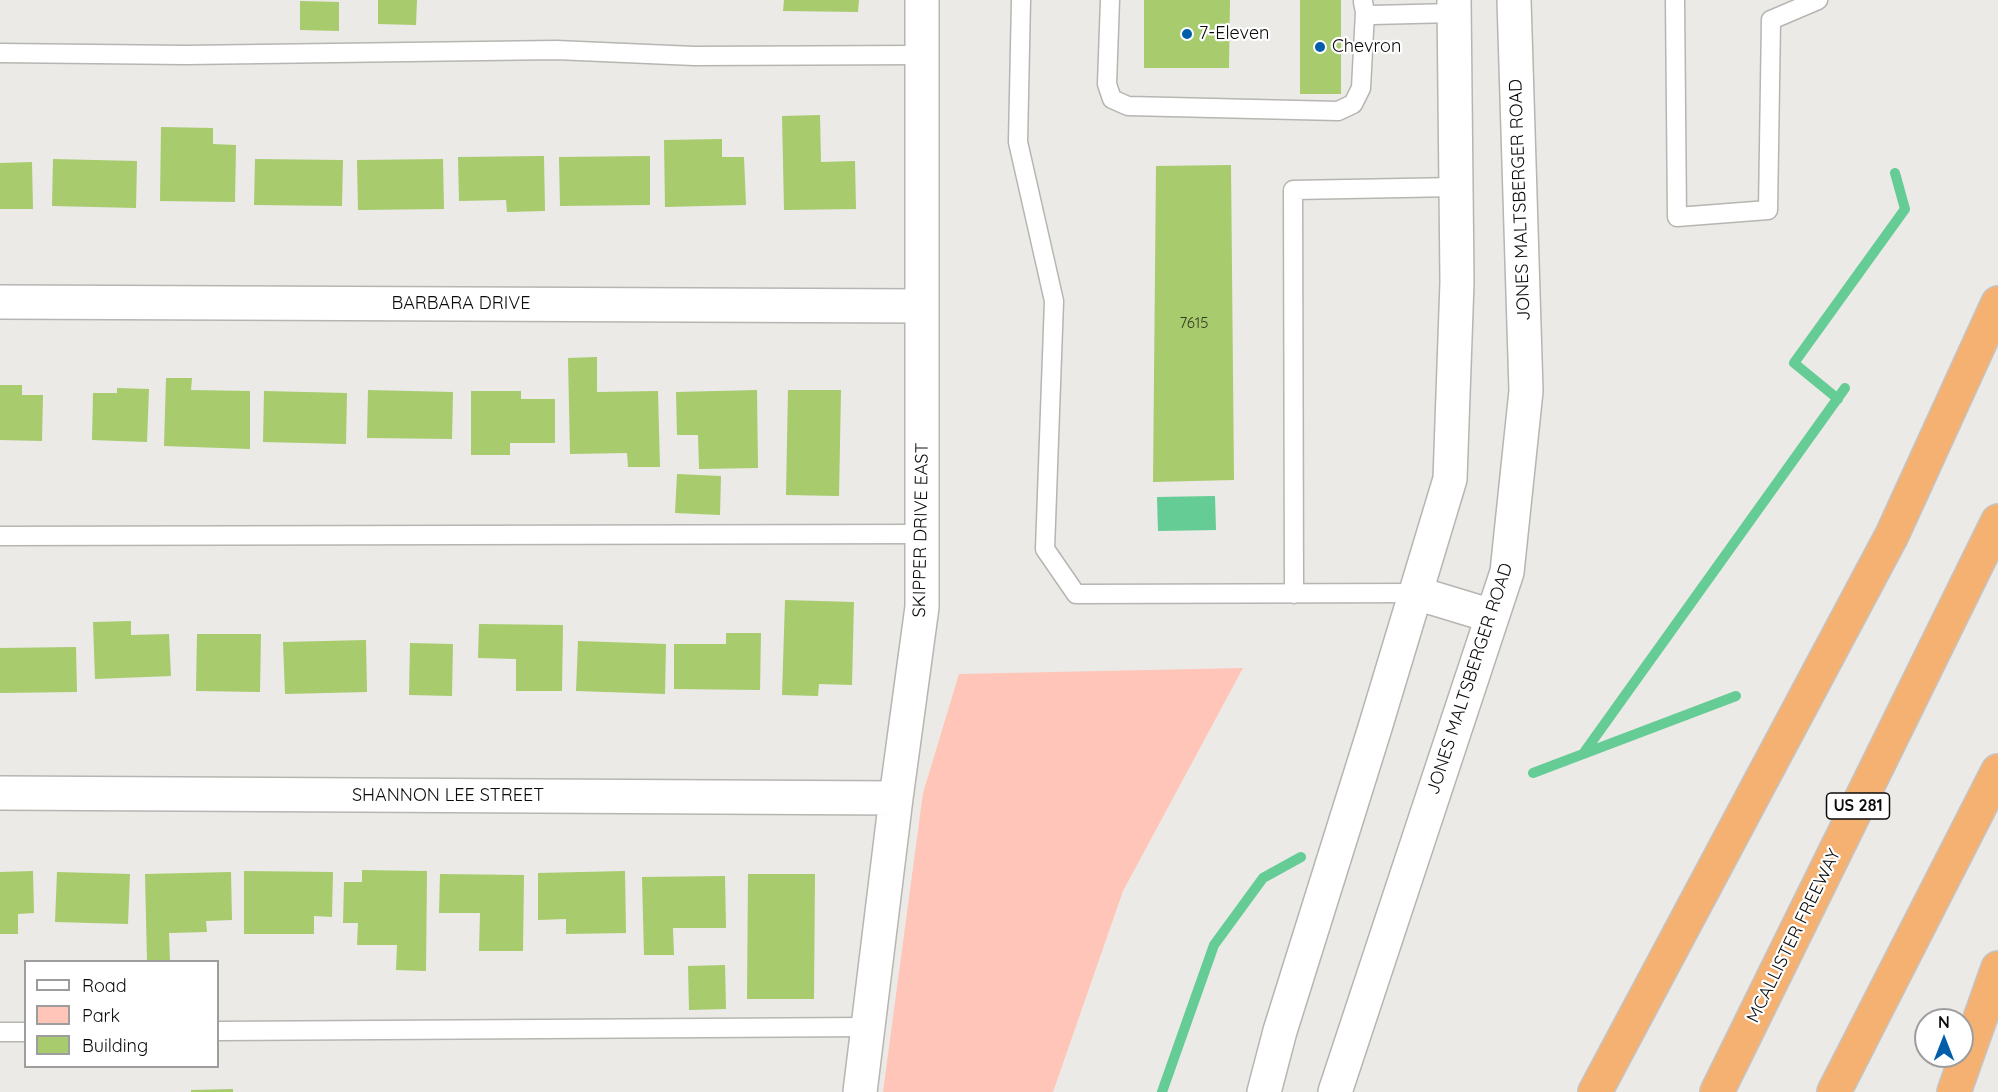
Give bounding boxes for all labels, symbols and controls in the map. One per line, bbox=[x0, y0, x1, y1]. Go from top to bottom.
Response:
place label: 7-Eleven bbox=[1199, 23, 1270, 45]
marker: 7-Eleven bbox=[1180, 27, 1194, 41]
place label: Chevron bbox=[1332, 36, 1401, 58]
marker: Chevron bbox=[1313, 40, 1327, 54]
street label: JONES MALTSBERGER ROAD bbox=[1505, 79, 1535, 321]
street label: BARBARA DRIVE bbox=[391, 293, 531, 315]
house number: 7615 bbox=[1180, 314, 1208, 332]
street label: SKIPPER DRIVE EAST bbox=[909, 442, 933, 618]
street label: JONES MALTSBERGER ROAD bbox=[1422, 561, 1518, 797]
street label: SHANNON LEE STREET bbox=[352, 785, 544, 807]
road number: US 281 bbox=[1826, 793, 1890, 819]
street label: MCALLISTER FREEWAY bbox=[1742, 846, 1846, 1026]
legend bbox=[24, 960, 219, 1068]
text: Road bbox=[82, 974, 127, 997]
text: Park bbox=[82, 1004, 120, 1027]
north arrow bbox=[1914, 1008, 1974, 1068]
text: N bbox=[1938, 1012, 1950, 1032]
text: Building bbox=[82, 1034, 148, 1057]

